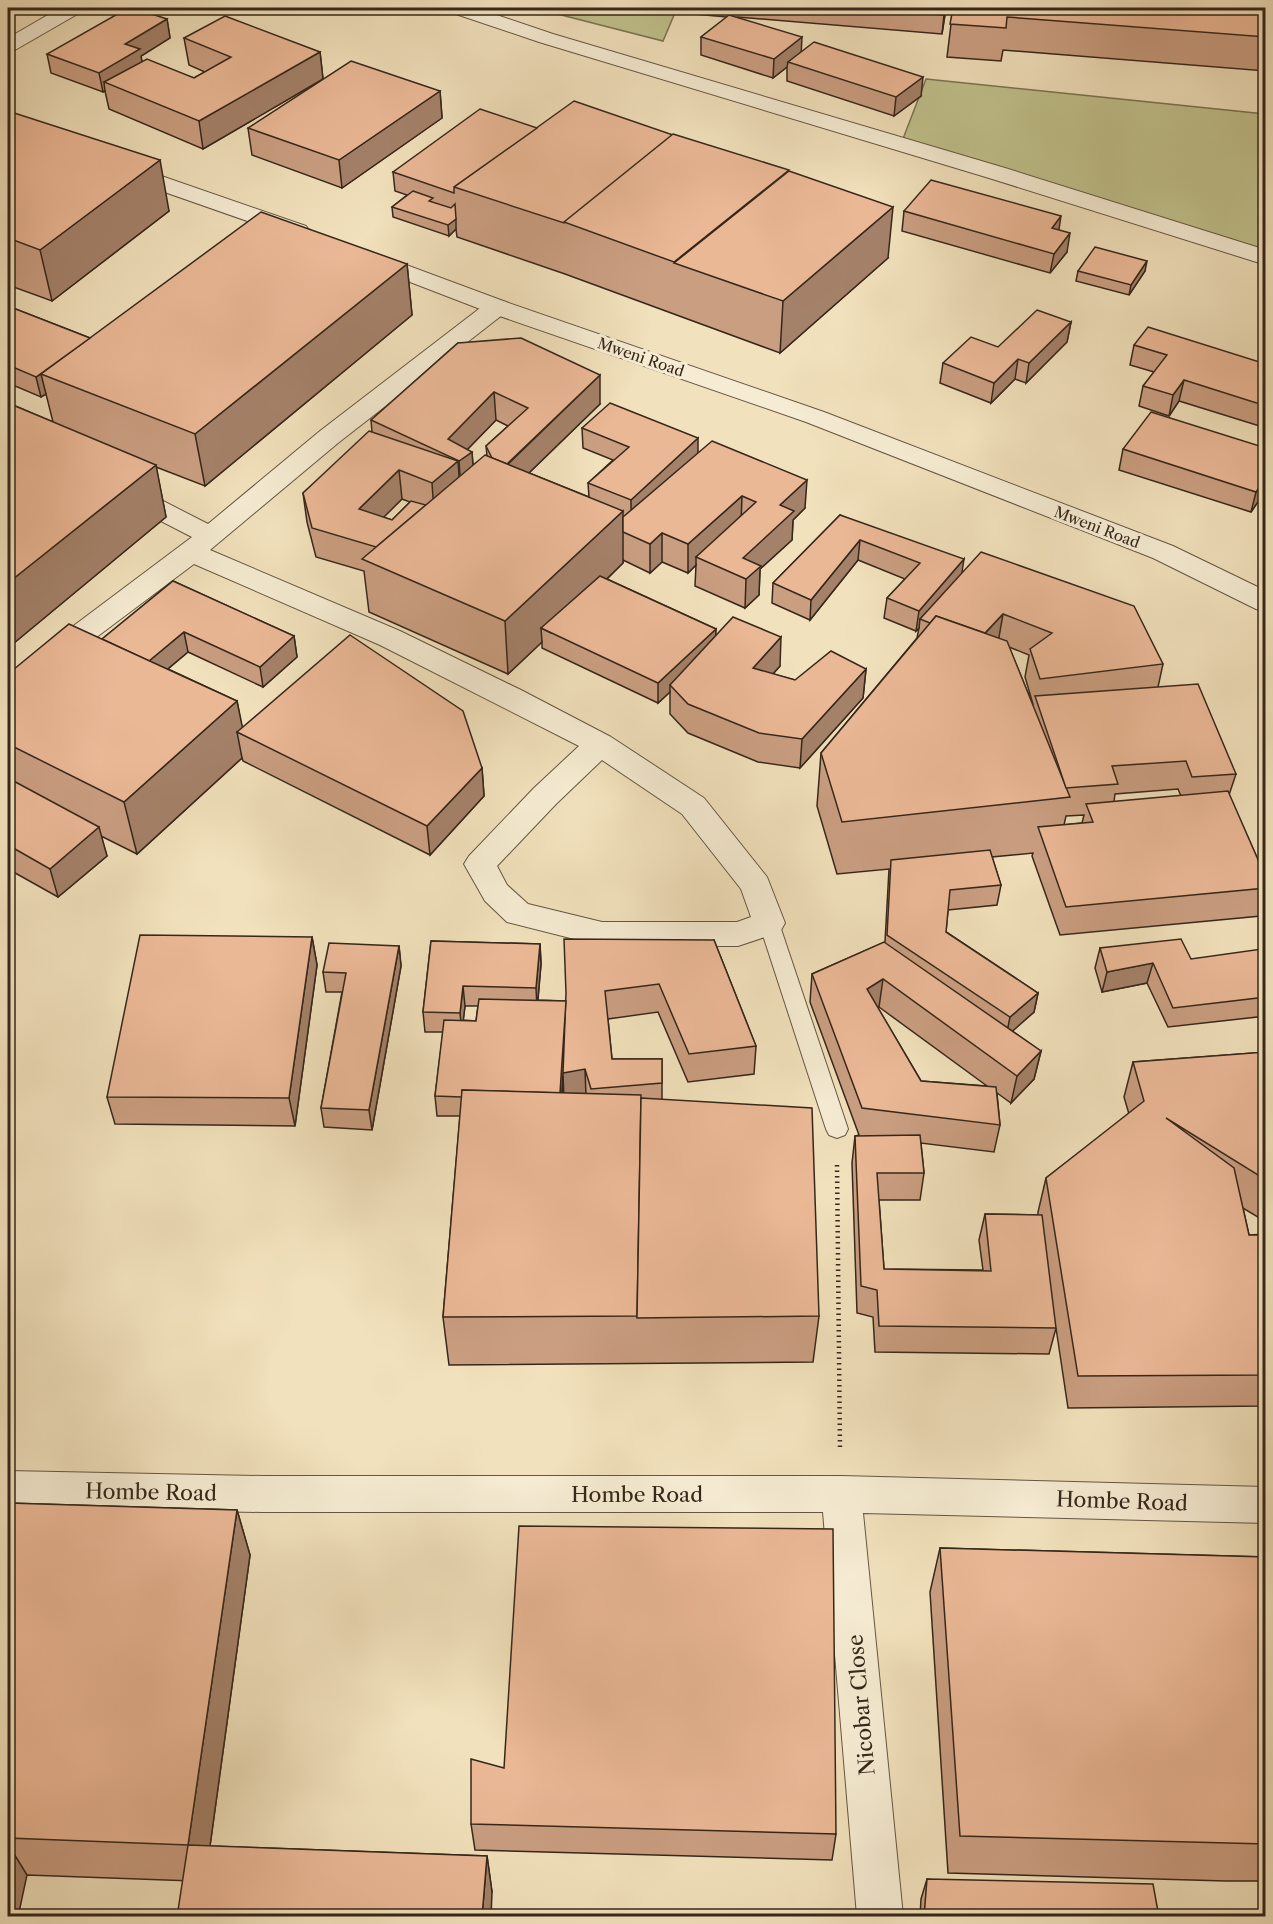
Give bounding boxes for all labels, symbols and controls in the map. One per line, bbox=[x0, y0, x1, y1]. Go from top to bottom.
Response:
street label: Mweni Road bbox=[595, 333, 687, 381]
street label: Mweni Road bbox=[1051, 502, 1143, 552]
street label: Hombe Road bbox=[85, 1478, 217, 1506]
street label: Hombe Road bbox=[571, 1482, 703, 1507]
street label: Hombe Road bbox=[1056, 1486, 1189, 1516]
street label: Nicobar Close bbox=[842, 1633, 880, 1777]

